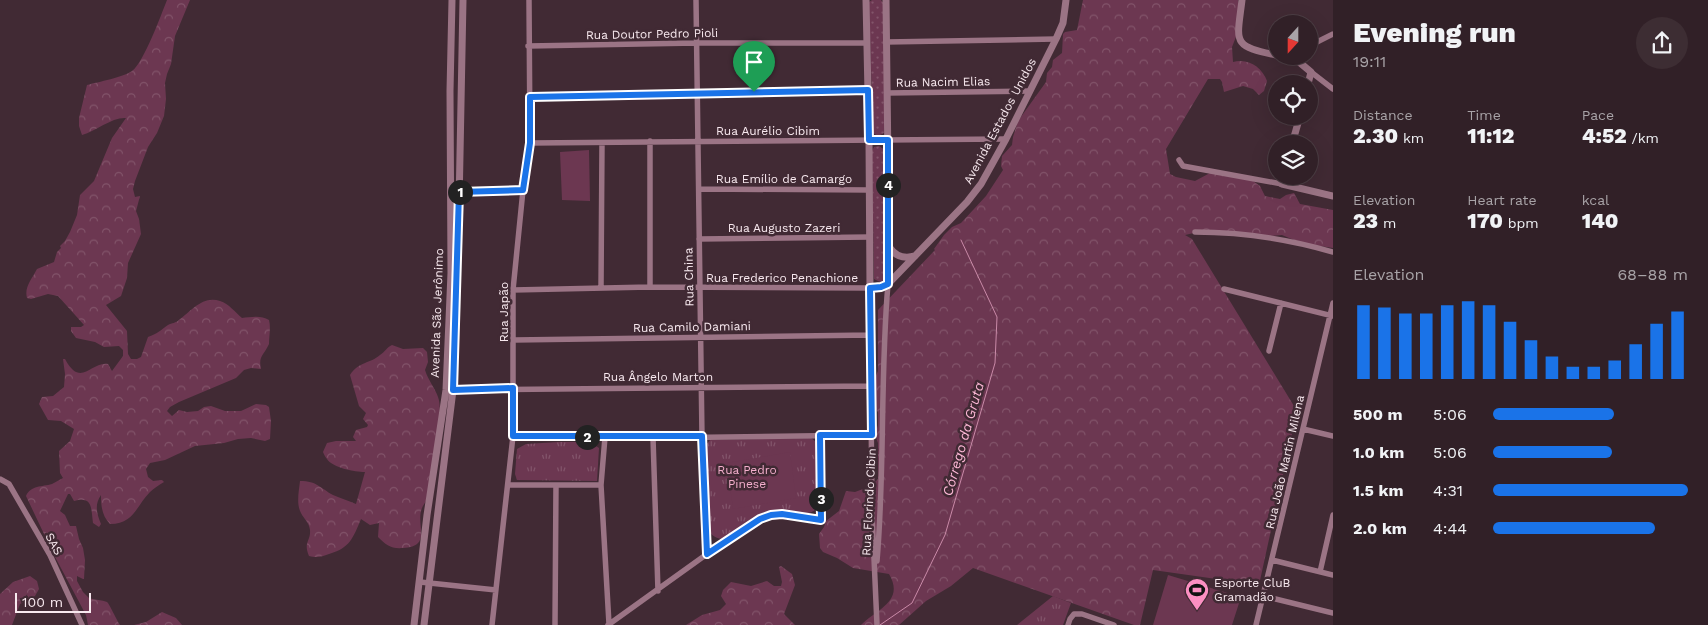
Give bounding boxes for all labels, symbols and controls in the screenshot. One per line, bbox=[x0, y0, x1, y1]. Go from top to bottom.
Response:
north arrow bbox=[1268, 15, 1318, 65]
map controls bbox=[1268, 15, 1318, 185]
text: Evening run bbox=[1353, 16, 1516, 49]
button: share bbox=[1636, 17, 1688, 69]
street label: Rua Doutor Pedro Pioli bbox=[586, 26, 718, 42]
pin bbox=[733, 41, 775, 92]
icon: arrive bbox=[740, 48, 768, 76]
text: 19:11 bbox=[1353, 52, 1386, 71]
street label: Avenida Estados Unidos bbox=[961, 56, 1039, 186]
street label: Rua Nacim Elias bbox=[896, 74, 990, 90]
button: locate bbox=[1268, 75, 1318, 125]
text: Distance bbox=[1353, 107, 1413, 123]
text: Time bbox=[1467, 107, 1501, 123]
text: Pace bbox=[1582, 107, 1614, 123]
text: 2.30 bbox=[1353, 123, 1398, 148]
text: 11:12 bbox=[1467, 123, 1514, 148]
text: 4:52 bbox=[1582, 123, 1627, 148]
street label: Rua Aurélio Cibim bbox=[716, 124, 820, 138]
text: km bbox=[1398, 130, 1424, 146]
text: /km bbox=[1627, 130, 1659, 146]
button: layers bbox=[1268, 135, 1318, 185]
street label: Rua Emílio de Camargo bbox=[716, 172, 852, 186]
pin: 4 bbox=[876, 172, 900, 198]
text: 4 bbox=[884, 177, 893, 193]
pin: 1 bbox=[448, 180, 472, 204]
text: 1 bbox=[457, 184, 464, 200]
text: Elevation bbox=[1353, 192, 1416, 208]
text: Heart rate bbox=[1467, 192, 1537, 208]
text: kcal bbox=[1582, 192, 1609, 208]
text: 23 bbox=[1353, 208, 1378, 233]
text: 170 bbox=[1467, 208, 1503, 233]
text: 140 bbox=[1582, 208, 1619, 233]
text: m bbox=[1378, 215, 1396, 231]
text: bpm bbox=[1503, 215, 1539, 231]
street label: Rua Augusto Zazeri bbox=[728, 221, 840, 235]
street label: Rua China bbox=[681, 247, 697, 307]
street label: Avenida São Jerônimo bbox=[428, 248, 446, 378]
text: Elevation bbox=[1353, 265, 1424, 284]
text: 68–88 m bbox=[1617, 265, 1688, 284]
street label: Rua Frederico Penachione bbox=[706, 271, 858, 285]
street label: Rua Japão bbox=[497, 282, 511, 342]
street label: Rua Camilo Damiani bbox=[633, 319, 751, 335]
street label: Rua Ângelo Marton bbox=[603, 370, 713, 384]
water label: Córrego da Gruta bbox=[939, 380, 987, 498]
street label: Rua João Martin Milena bbox=[1263, 393, 1307, 530]
text: 500 m bbox=[1353, 405, 1403, 424]
text: 5:06 bbox=[1433, 405, 1467, 424]
pin: 2 bbox=[574, 424, 600, 450]
text: 2 bbox=[583, 429, 592, 445]
text: 1.0 km bbox=[1353, 443, 1404, 462]
text: 5:06 bbox=[1433, 443, 1467, 462]
street label: Rua Florindo Cibin bbox=[859, 448, 879, 556]
park label: Rua Pedro Pinese bbox=[717, 463, 777, 491]
text: 1.5 km bbox=[1353, 481, 1403, 500]
text: 4:31 bbox=[1433, 481, 1463, 500]
pin: 3 bbox=[808, 486, 834, 512]
text: 3 bbox=[817, 491, 826, 507]
text: 2.0 km bbox=[1353, 519, 1407, 538]
text: 4:44 bbox=[1433, 519, 1467, 538]
street label: SAS bbox=[42, 531, 66, 557]
place label: Esporte CluB Gramadão bbox=[1214, 576, 1291, 604]
sports icon: Esporte CluB Gramadão bbox=[1184, 577, 1210, 611]
scale bar bbox=[15, 590, 91, 613]
text: 100 m bbox=[22, 594, 63, 610]

